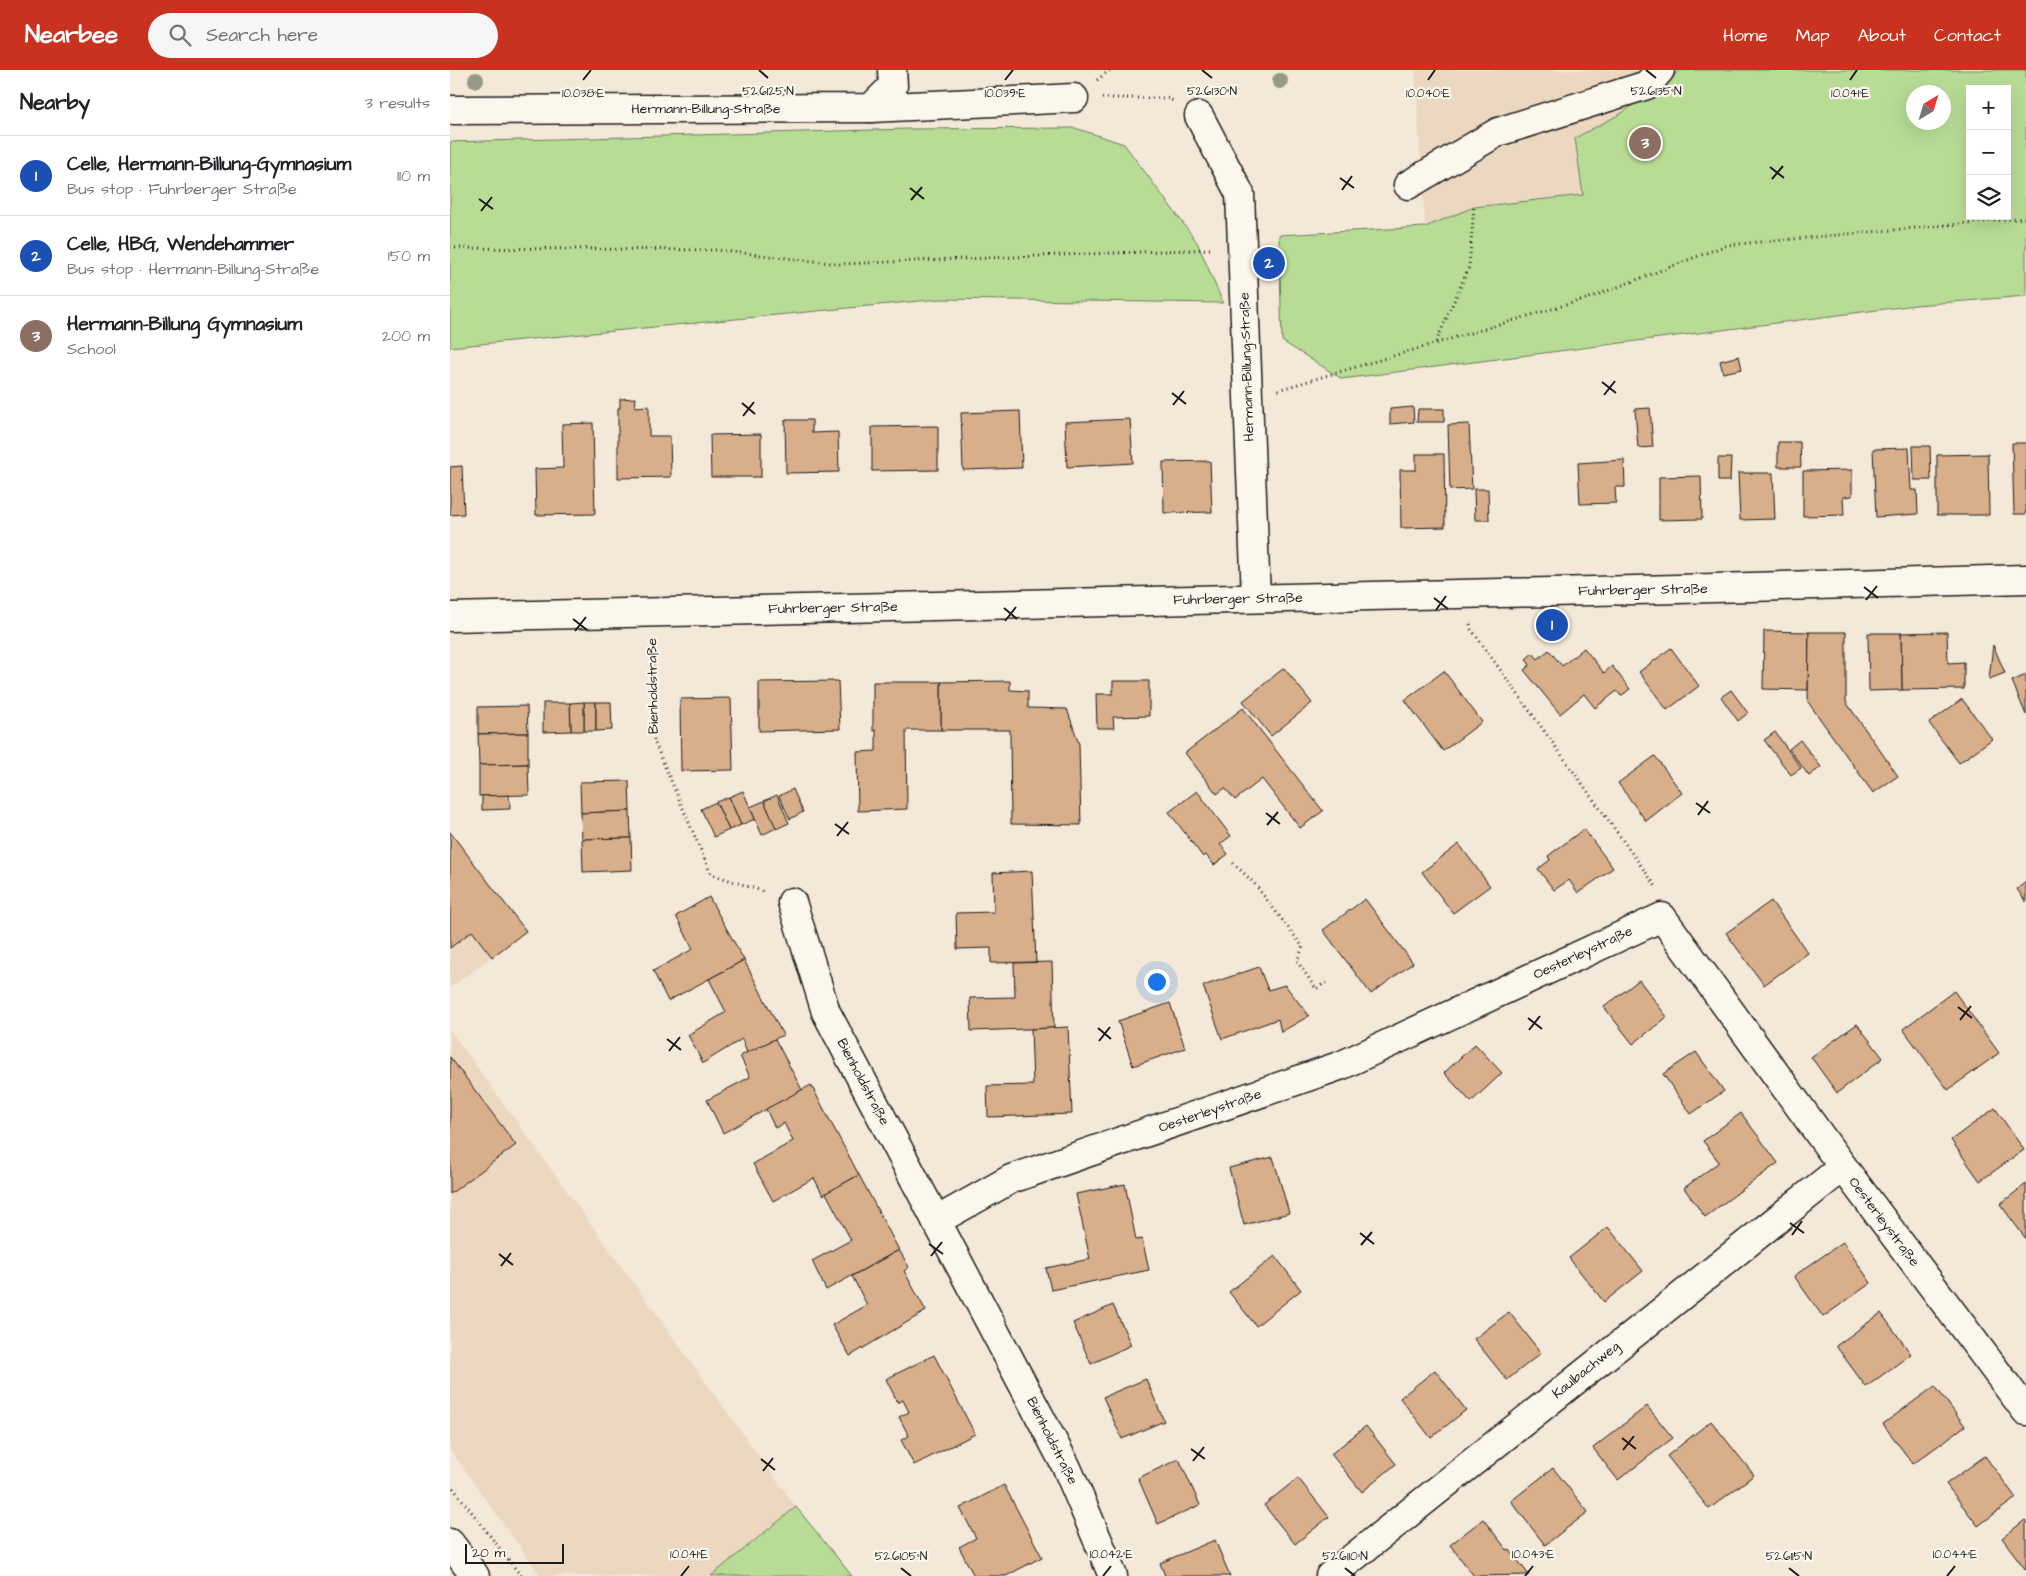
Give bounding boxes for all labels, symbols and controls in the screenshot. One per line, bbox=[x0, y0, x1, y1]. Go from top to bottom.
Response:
search box bbox=[148, 13, 498, 58]
text: Nearbee bbox=[25, 18, 118, 52]
icon: search bbox=[166, 21, 194, 49]
text: Search here bbox=[206, 22, 318, 49]
text: Home bbox=[1723, 23, 1768, 48]
text: Map bbox=[1796, 23, 1830, 48]
text: About bbox=[1858, 23, 1906, 48]
text: Contact bbox=[1934, 23, 2001, 48]
text: 52.6125°N bbox=[742, 83, 794, 100]
text: 52.6130°N bbox=[1187, 83, 1237, 100]
text: 52.6135°N bbox=[1631, 83, 1682, 100]
text: 10.038°E bbox=[562, 85, 604, 102]
text: 10.039°E bbox=[984, 85, 1026, 102]
text: 10.040°E bbox=[1406, 85, 1450, 102]
text: 10.041°E bbox=[1831, 85, 1869, 102]
north arrow bbox=[1906, 85, 1951, 130]
map controls bbox=[1966, 85, 2011, 220]
button: + bbox=[1966, 85, 2011, 130]
text: Nearby bbox=[20, 88, 90, 117]
text: 3 results bbox=[365, 92, 430, 114]
street label: Hermann-Billung-Straße bbox=[631, 99, 781, 119]
pin: 3 bbox=[1629, 124, 1661, 162]
button: − bbox=[1966, 130, 2011, 175]
text: Celle, Hermann-Billung-Gymnasium bbox=[67, 151, 351, 178]
text: 1 bbox=[35, 165, 37, 187]
text: 110 m bbox=[397, 165, 430, 187]
button: layers bbox=[1966, 175, 2011, 220]
text: Bus stop · Fuhrberger Straße bbox=[67, 178, 297, 200]
text: Celle, HBG, Wendehammer bbox=[67, 231, 294, 258]
pin: 2 bbox=[1253, 244, 1285, 282]
text: 2 bbox=[31, 245, 41, 267]
text: 150 m bbox=[388, 245, 430, 267]
text: Bus stop · Hermann-Billung-Straße bbox=[67, 258, 319, 280]
street label: Hermann-Billung-Straße bbox=[1234, 292, 1260, 442]
text: Hermann-Billung Gymnasium bbox=[67, 311, 302, 338]
text: 3 bbox=[32, 325, 40, 347]
text: 200 m bbox=[382, 325, 430, 347]
text: School bbox=[67, 338, 116, 360]
street label: Fuhrberger Straße bbox=[1578, 579, 1708, 601]
street label: Fuhrberger Straße bbox=[1173, 588, 1303, 610]
street label: Fuhrberger Straße bbox=[768, 597, 898, 619]
pin: 1 bbox=[1536, 606, 1568, 644]
street label: Bienholdstraße bbox=[642, 637, 664, 734]
street label: Oesterleystraße bbox=[1530, 921, 1636, 985]
your location bbox=[1144, 969, 1170, 995]
street label: Bienholdstraße bbox=[832, 1035, 895, 1129]
street label: Oesterleystraße bbox=[1156, 1084, 1264, 1138]
street label: Oesterleystraße bbox=[1844, 1173, 1925, 1271]
street label: Kaulbachweg bbox=[1548, 1336, 1624, 1404]
street label: Bienholdstraße bbox=[1021, 1394, 1083, 1489]
scale bar bbox=[465, 1541, 564, 1564]
text: 20 m bbox=[472, 1543, 505, 1563]
text: 10.041°E bbox=[670, 1546, 708, 1563]
text: 10.042°E bbox=[1089, 1546, 1133, 1563]
text: 10.043°E bbox=[1512, 1546, 1554, 1563]
text: 10.044°E bbox=[1933, 1546, 1977, 1563]
text: 52.6105°N bbox=[875, 1548, 928, 1565]
text: 52.6110°N bbox=[1322, 1548, 1368, 1565]
text: 52.6115°N bbox=[1766, 1548, 1813, 1565]

